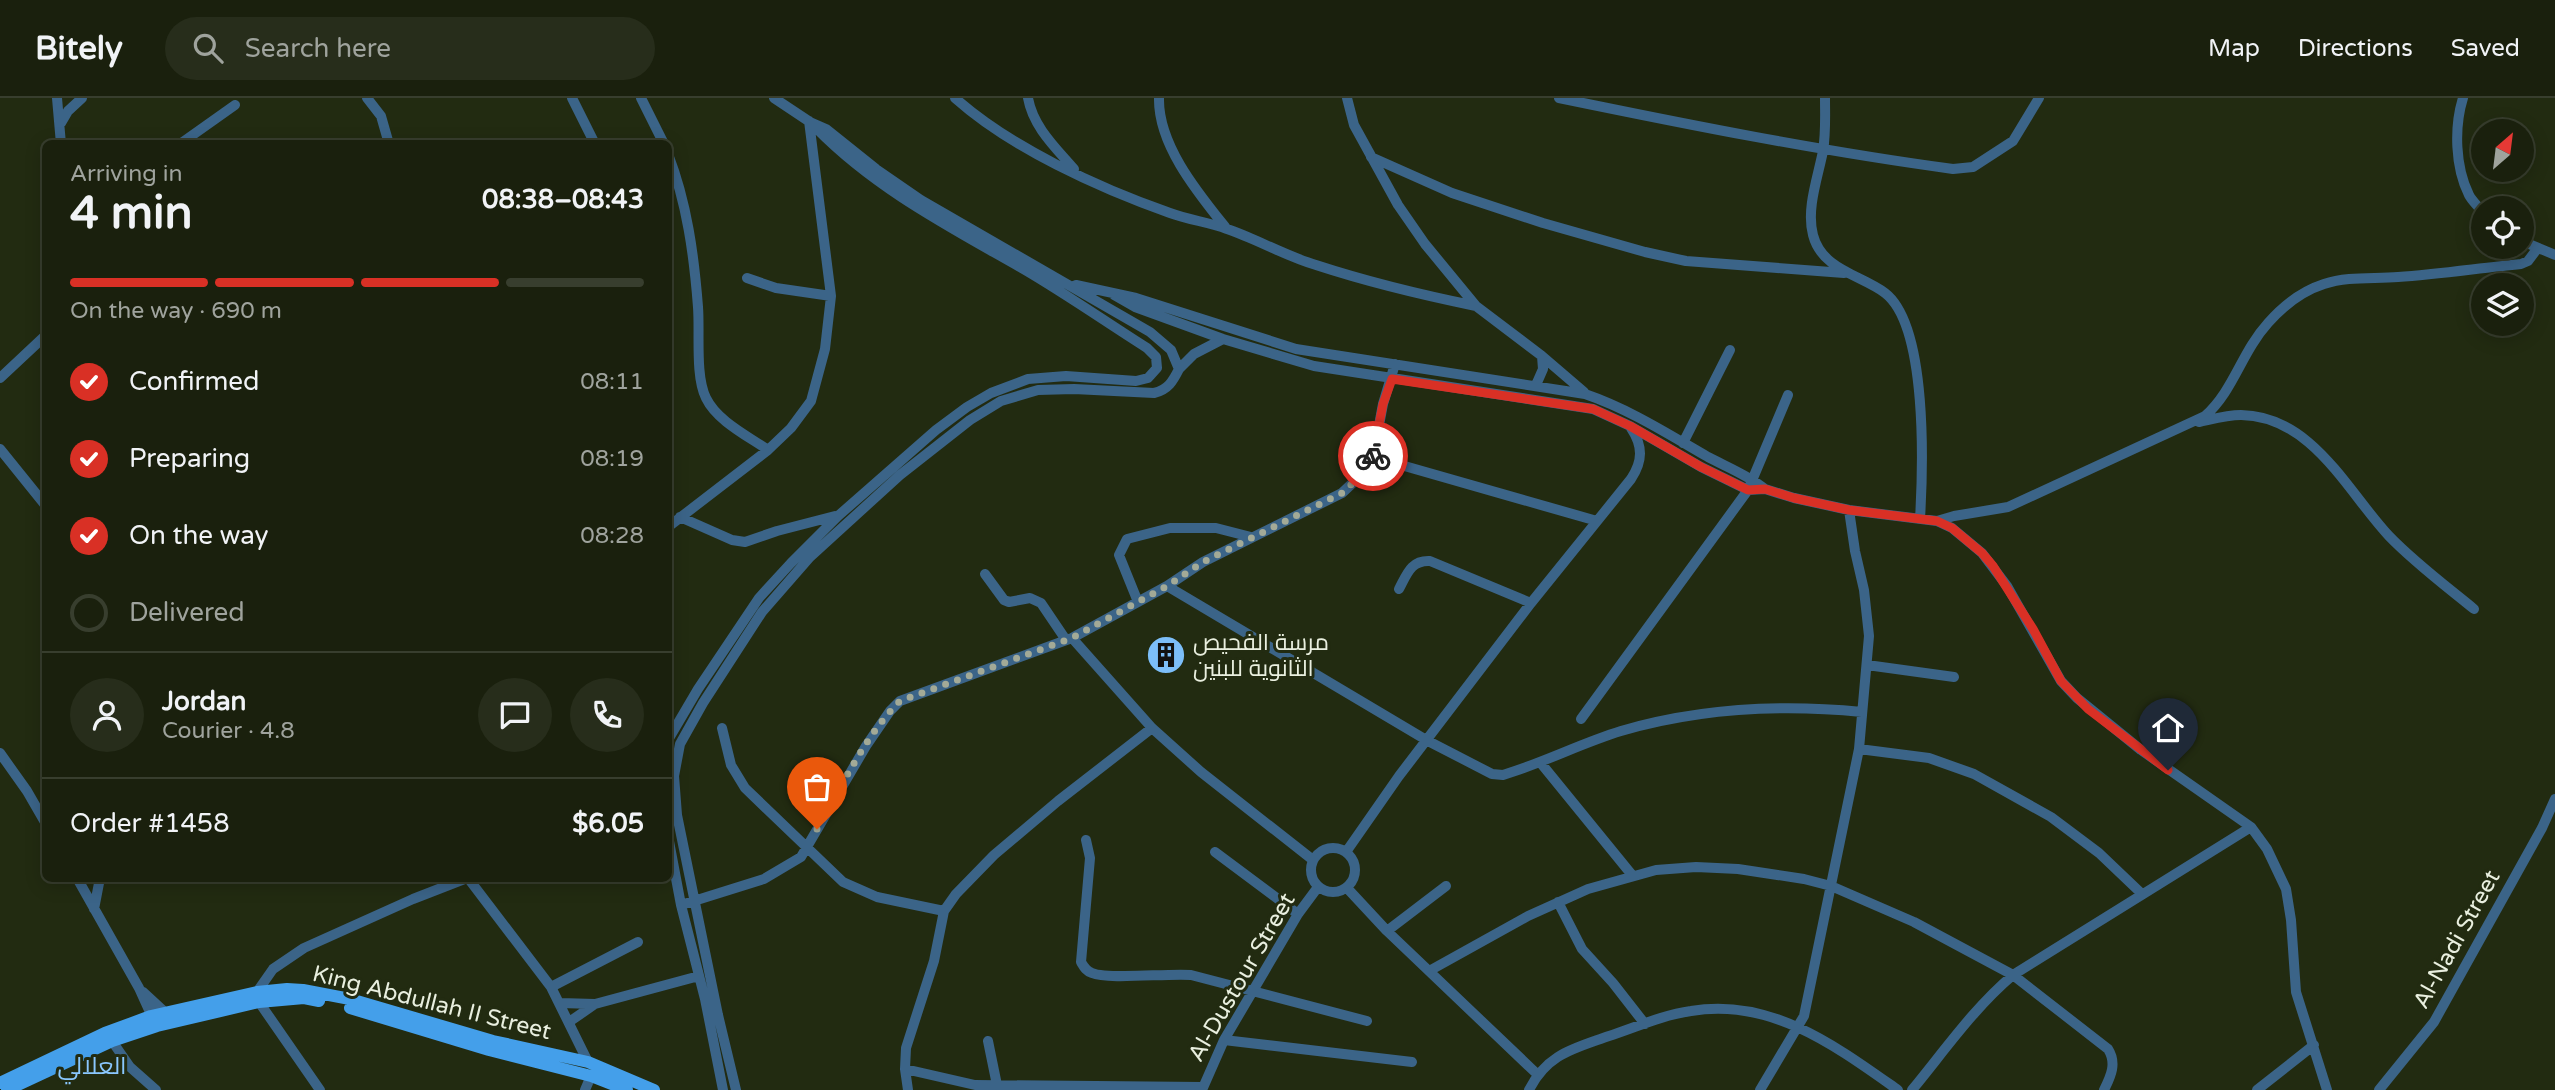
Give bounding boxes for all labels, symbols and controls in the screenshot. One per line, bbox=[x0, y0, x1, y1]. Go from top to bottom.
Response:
search box bbox=[165, 17, 655, 80]
text: Bitely bbox=[35, 29, 123, 68]
icon: search bbox=[189, 29, 227, 67]
text: Search here bbox=[245, 33, 391, 64]
text: Map bbox=[2208, 34, 2260, 63]
text: Directions bbox=[2298, 34, 2413, 63]
text: Saved bbox=[2451, 34, 2520, 63]
north arrow bbox=[2471, 119, 2534, 182]
map controls bbox=[2471, 119, 2534, 336]
text: Arriving in bbox=[70, 160, 183, 188]
text: 08:38–08:43 bbox=[482, 184, 644, 215]
text: 4 min bbox=[70, 186, 193, 241]
button: locate bbox=[2471, 196, 2534, 259]
button: layers bbox=[2471, 273, 2534, 336]
text: On the way · 690 m bbox=[70, 297, 282, 325]
icon: check bbox=[70, 363, 108, 401]
text: Confirmed bbox=[129, 366, 259, 397]
text: 08:11 bbox=[580, 368, 644, 396]
courier bbox=[1338, 421, 1408, 491]
icon: bike bbox=[1354, 437, 1392, 475]
icon: check bbox=[70, 440, 108, 478]
text: Preparing bbox=[129, 443, 250, 474]
text: 08:19 bbox=[580, 445, 644, 473]
icon: check bbox=[70, 517, 108, 555]
text: On the way bbox=[129, 520, 269, 551]
text: 08:28 bbox=[580, 522, 644, 550]
text: Delivered bbox=[129, 597, 245, 628]
place label: مرسة الفحيص الثانوية للبنين bbox=[1193, 629, 1329, 683]
building icon: مرسة الفحيص الثانوية للبنين bbox=[1145, 634, 1187, 676]
button: person bbox=[70, 678, 144, 752]
button: chat bbox=[478, 678, 552, 752]
button: phone bbox=[570, 678, 644, 752]
text: Jordan bbox=[162, 686, 246, 717]
pin bbox=[2138, 698, 2198, 770]
icon: home bbox=[2149, 709, 2187, 747]
text: Courier · 4.8 bbox=[162, 717, 295, 745]
pin bbox=[787, 757, 847, 829]
icon: bag bbox=[798, 768, 836, 806]
text: Order #1458 bbox=[70, 808, 230, 839]
text: $6.05 bbox=[572, 808, 644, 839]
street label: Al-Nadi Street bbox=[2407, 865, 2507, 1014]
street label: Al-Dustour Street bbox=[1182, 888, 1302, 1067]
street label: King Abdullah II Street bbox=[310, 960, 554, 1046]
district label: العلالي bbox=[58, 1052, 126, 1085]

